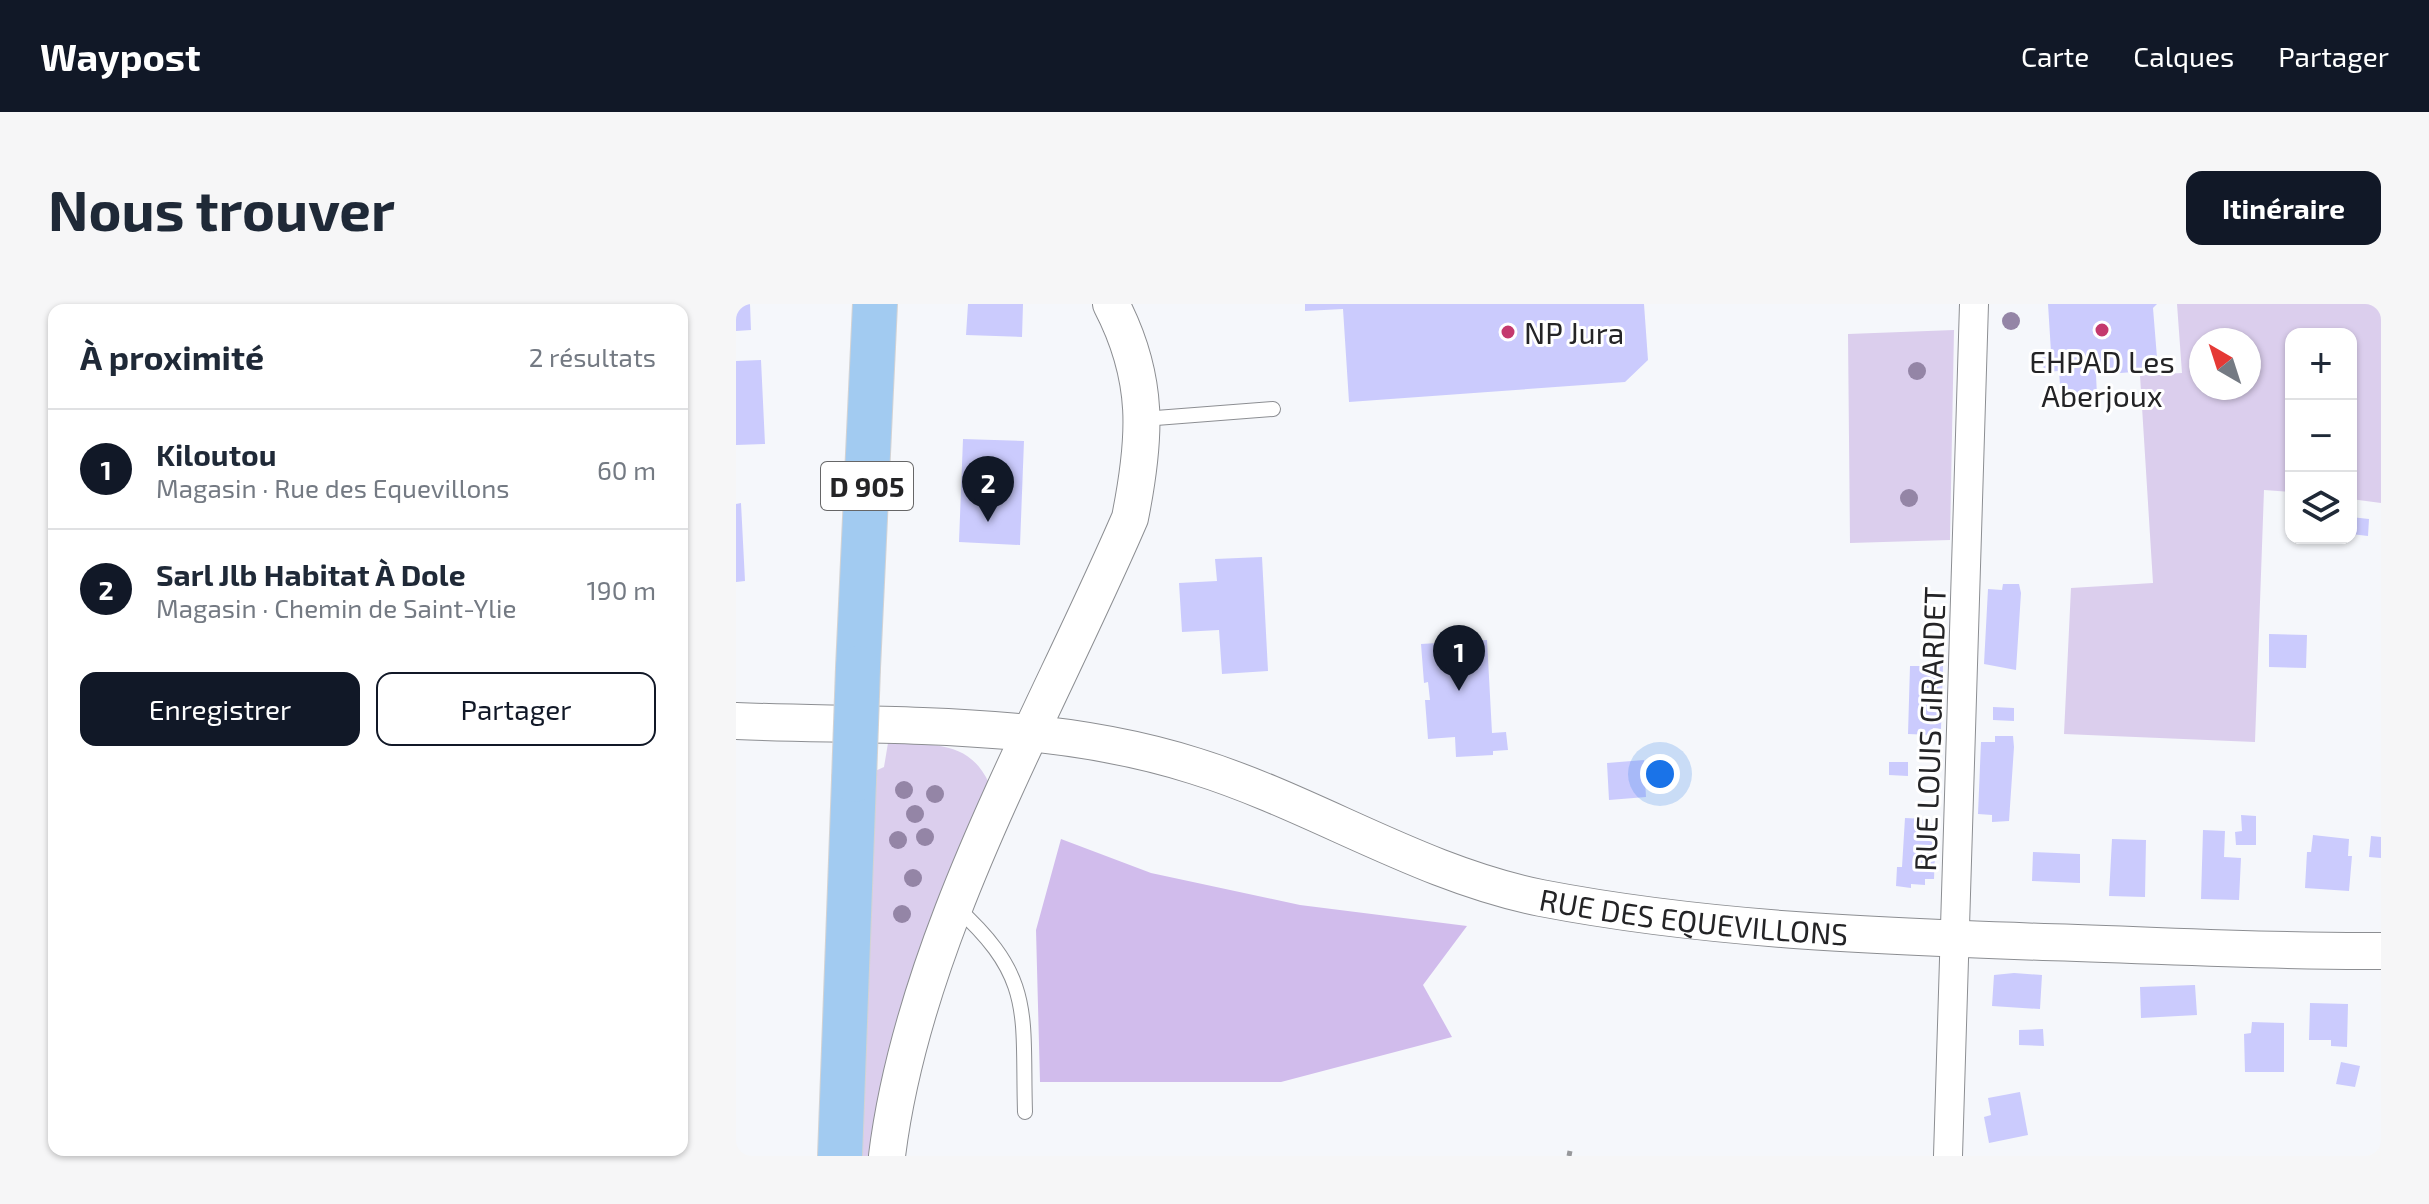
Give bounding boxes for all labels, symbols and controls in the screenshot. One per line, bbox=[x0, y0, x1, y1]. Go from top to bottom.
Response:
text: Waypost bbox=[40, 33, 201, 79]
text: Carte bbox=[2021, 39, 2089, 73]
text: Calques bbox=[2133, 39, 2234, 73]
text: Partager bbox=[2278, 39, 2389, 73]
button: Itinéraire bbox=[2186, 171, 2381, 245]
text: Nous trouver bbox=[48, 175, 395, 242]
place label: NP Jura bbox=[1524, 314, 1624, 350]
marker: EHPAD Les Aberjoux bbox=[2093, 321, 2111, 339]
marker: NP Jura bbox=[1499, 323, 1517, 341]
north arrow bbox=[2189, 328, 2261, 400]
map controls bbox=[2285, 328, 2357, 544]
button: + bbox=[2285, 328, 2357, 400]
text: À proximité bbox=[80, 336, 264, 377]
text: 2 résultats bbox=[529, 341, 656, 372]
place label: EHPAD Les Aberjoux bbox=[2029, 343, 2175, 413]
button: − bbox=[2285, 400, 2357, 472]
text: Kiloutou bbox=[156, 436, 276, 472]
text: 1 bbox=[100, 454, 112, 485]
text: 60 m bbox=[597, 454, 656, 485]
pin: 2 bbox=[962, 456, 1014, 522]
road number: D 905 bbox=[821, 462, 913, 510]
text: Magasin · Rue des Equevillons bbox=[156, 472, 510, 503]
button: layers bbox=[2285, 472, 2357, 544]
text: Sarl Jlb Habitat À Dole bbox=[156, 556, 466, 592]
text: 2 bbox=[98, 574, 114, 605]
text: 190 m bbox=[587, 574, 656, 605]
street label: RUE LOUIS GIRARDET bbox=[1906, 586, 1952, 872]
text: Magasin · Chemin de Saint-Ylie bbox=[156, 592, 516, 623]
pin: 1 bbox=[1433, 625, 1485, 691]
button: Enregistrer bbox=[80, 672, 360, 746]
button: Partager bbox=[376, 672, 656, 746]
your location bbox=[1640, 754, 1680, 794]
street label: RUE DES EQUEVILLONS bbox=[1537, 880, 1849, 951]

